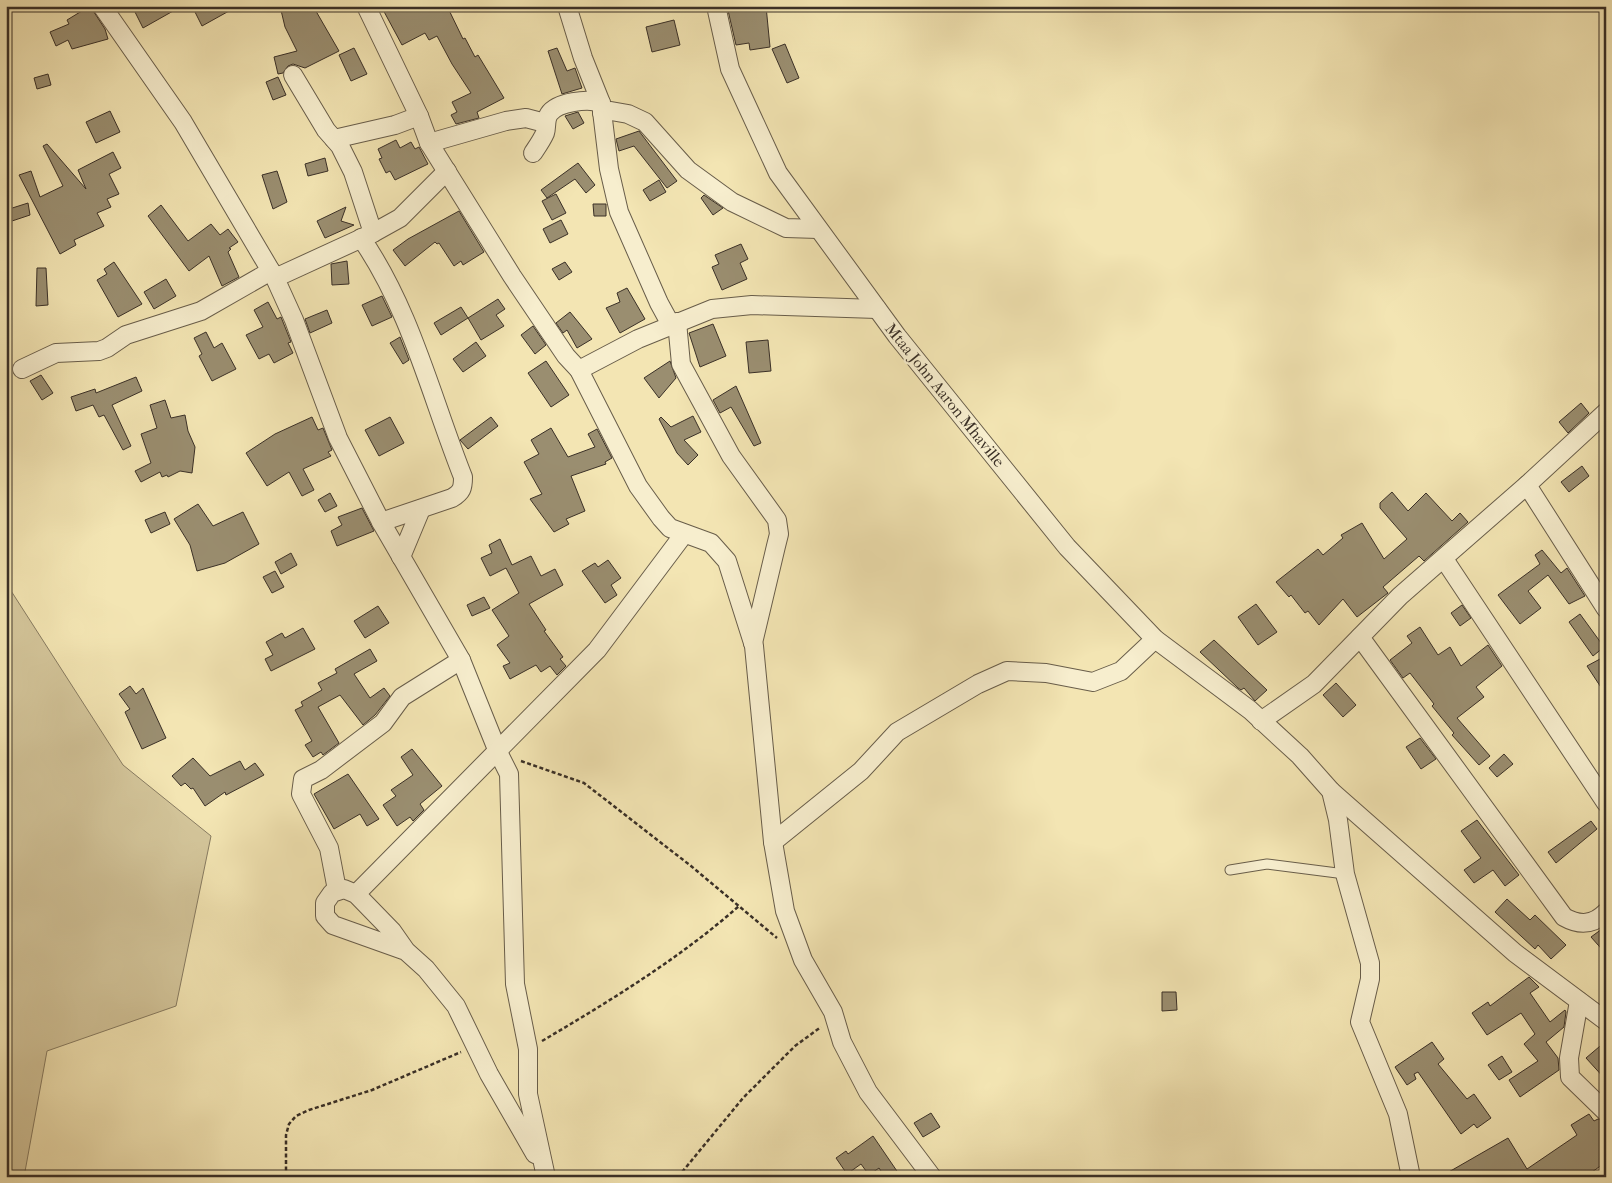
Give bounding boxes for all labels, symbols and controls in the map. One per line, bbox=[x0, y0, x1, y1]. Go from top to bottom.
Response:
street label: Mtaa John Aaron Mhaville bbox=[881, 319, 1009, 471]

